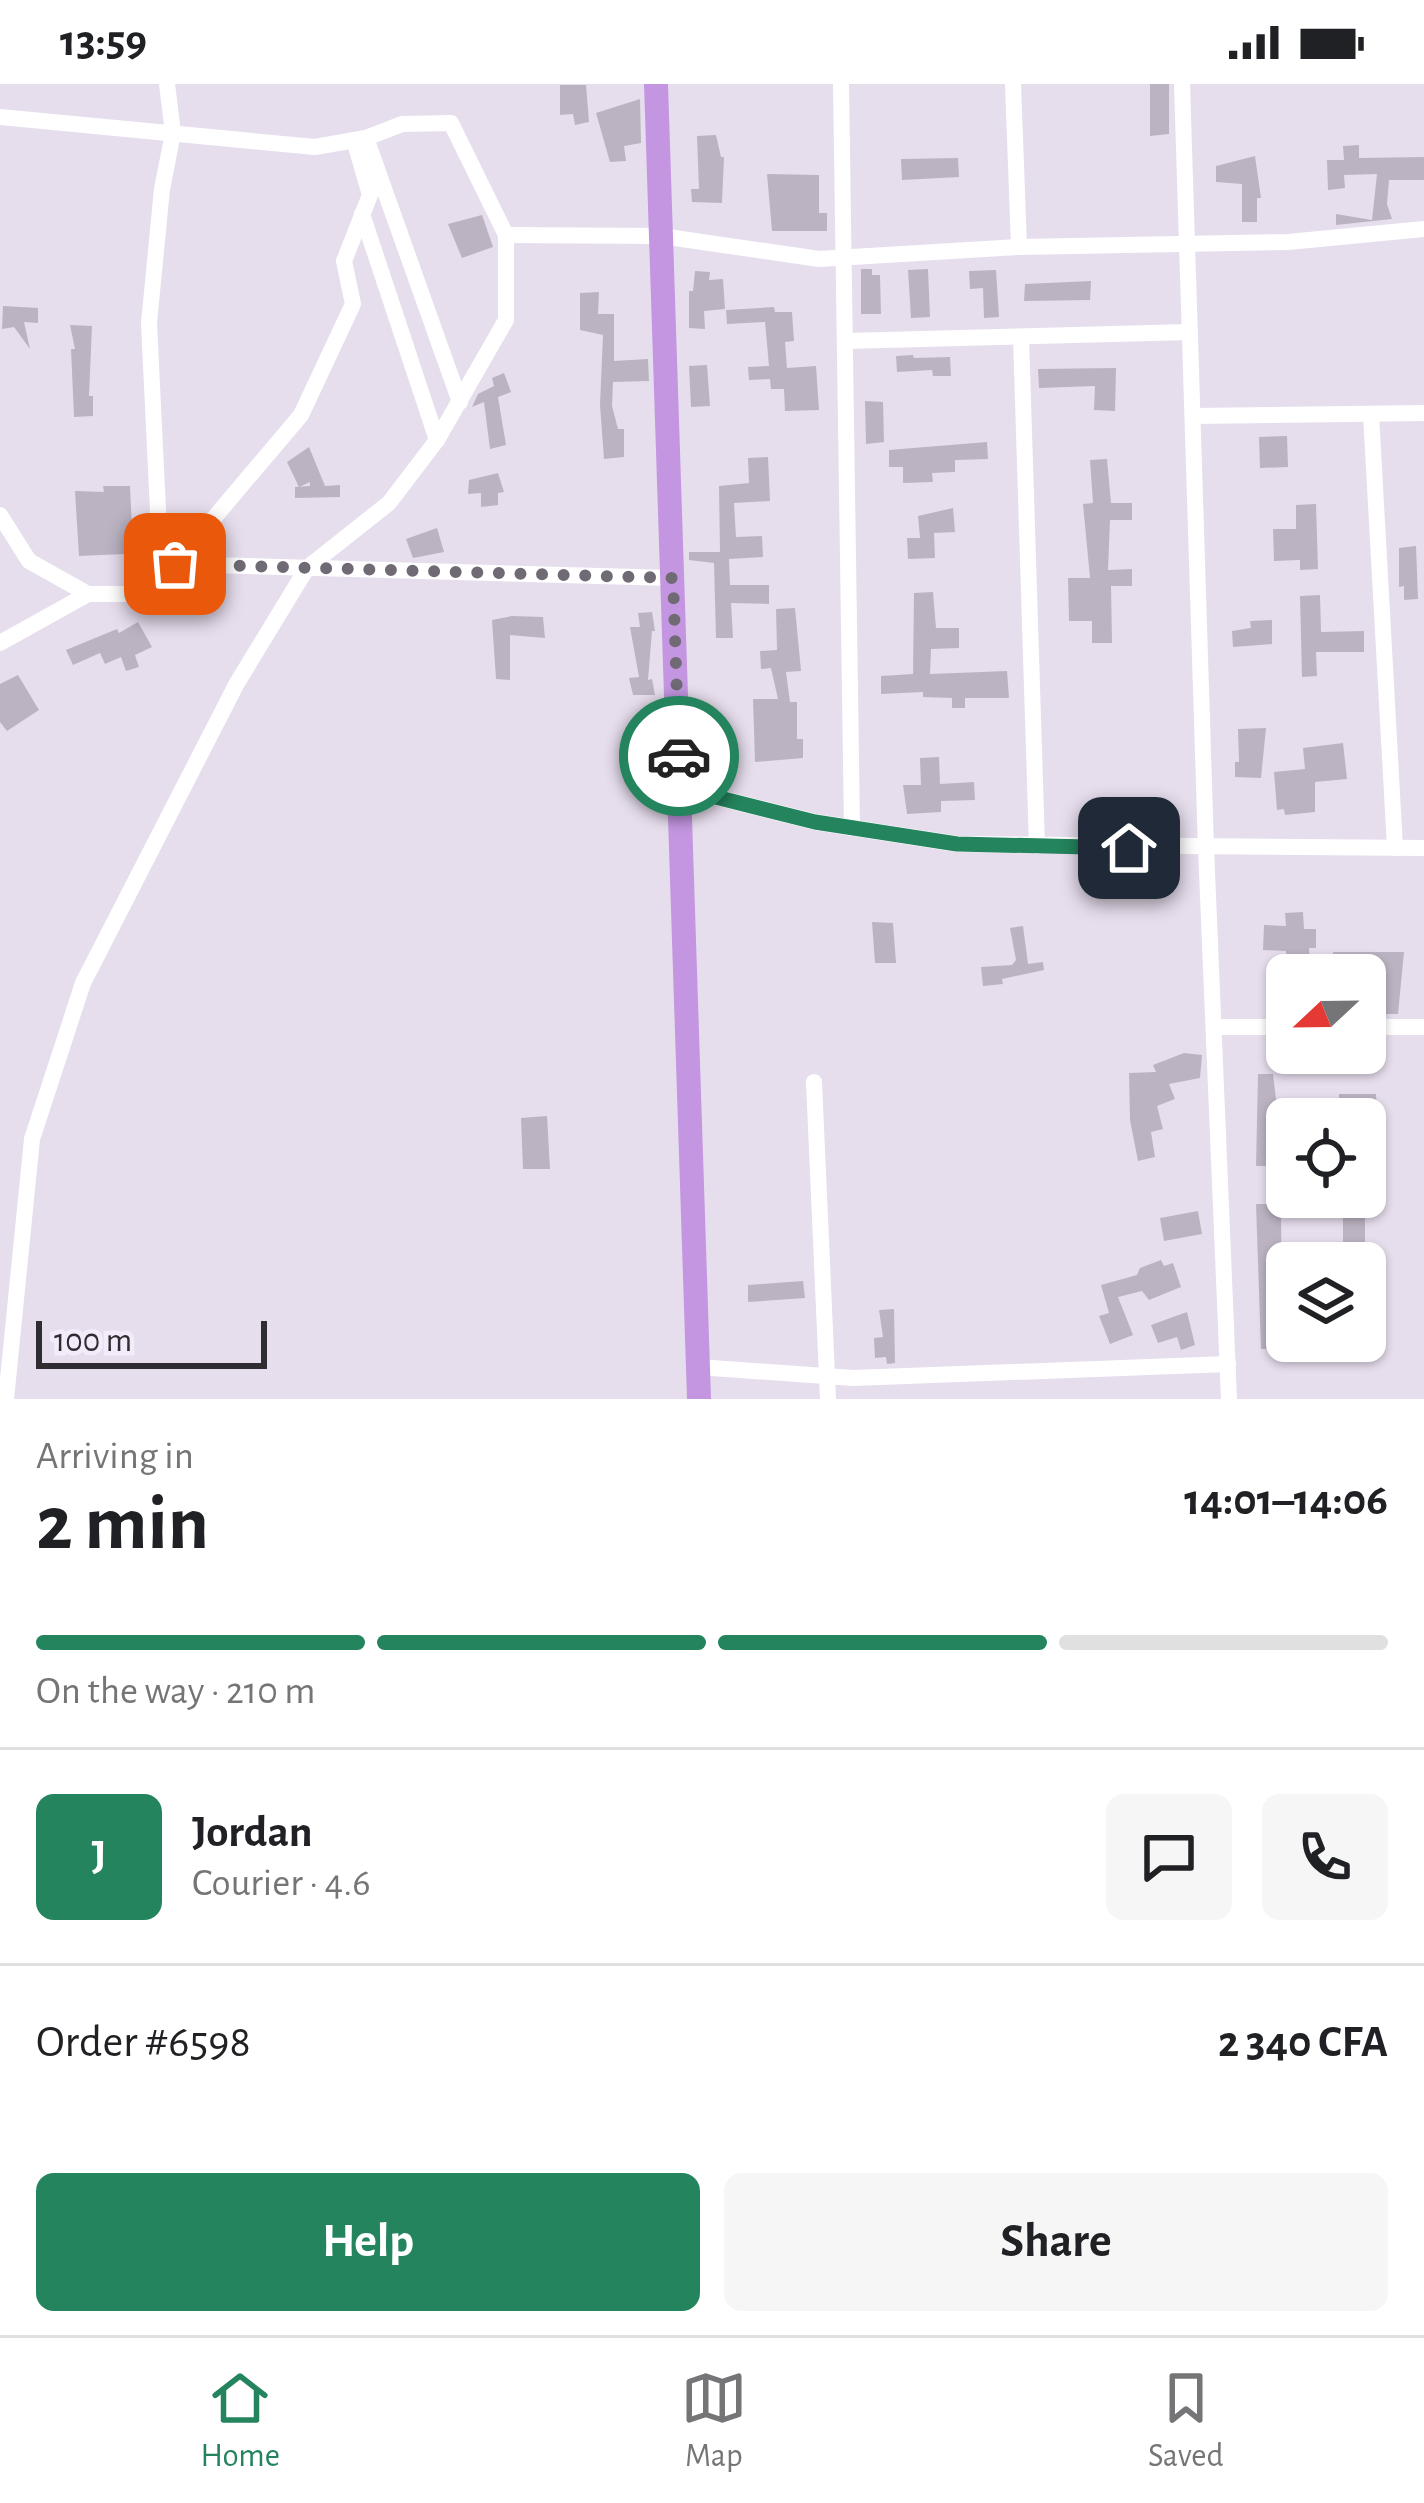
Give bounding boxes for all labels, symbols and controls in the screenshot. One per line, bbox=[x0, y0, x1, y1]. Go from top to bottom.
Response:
text: 13:59 bbox=[60, 19, 147, 64]
pin bbox=[124, 513, 226, 615]
icon: bag bbox=[142, 531, 208, 597]
courier bbox=[619, 696, 739, 816]
icon: car bbox=[646, 723, 712, 789]
pin bbox=[1078, 797, 1180, 899]
icon: home bbox=[1096, 815, 1162, 881]
north arrow bbox=[1266, 954, 1386, 1074]
map controls bbox=[1266, 954, 1386, 1362]
button: locate bbox=[1266, 1098, 1386, 1218]
button: layers bbox=[1266, 1242, 1386, 1362]
scale bar bbox=[36, 1315, 267, 1368]
text: 100 m bbox=[54, 1325, 132, 1358]
text: Arriving in bbox=[36, 1437, 194, 1476]
text: 14:01–14:06 bbox=[1184, 1478, 1388, 1523]
text: 2 min bbox=[36, 1486, 209, 1564]
text: On the way · 210 m bbox=[36, 1672, 315, 1711]
button: chat bbox=[1106, 1794, 1232, 1920]
button: phone bbox=[1262, 1794, 1388, 1920]
text: Jordan bbox=[192, 1810, 313, 1855]
text: J bbox=[91, 1834, 107, 1879]
text: Courier · 4.6 bbox=[192, 1864, 371, 1903]
text: Order #6598 bbox=[36, 2020, 251, 2065]
text: 2 340 CFA bbox=[1218, 2020, 1388, 2065]
button: Help bbox=[36, 2173, 700, 2311]
button: Share bbox=[724, 2173, 1388, 2311]
tab: Home bbox=[201, 2365, 280, 2477]
tab: Map bbox=[681, 2365, 747, 2477]
tab: Saved bbox=[1148, 2365, 1223, 2477]

